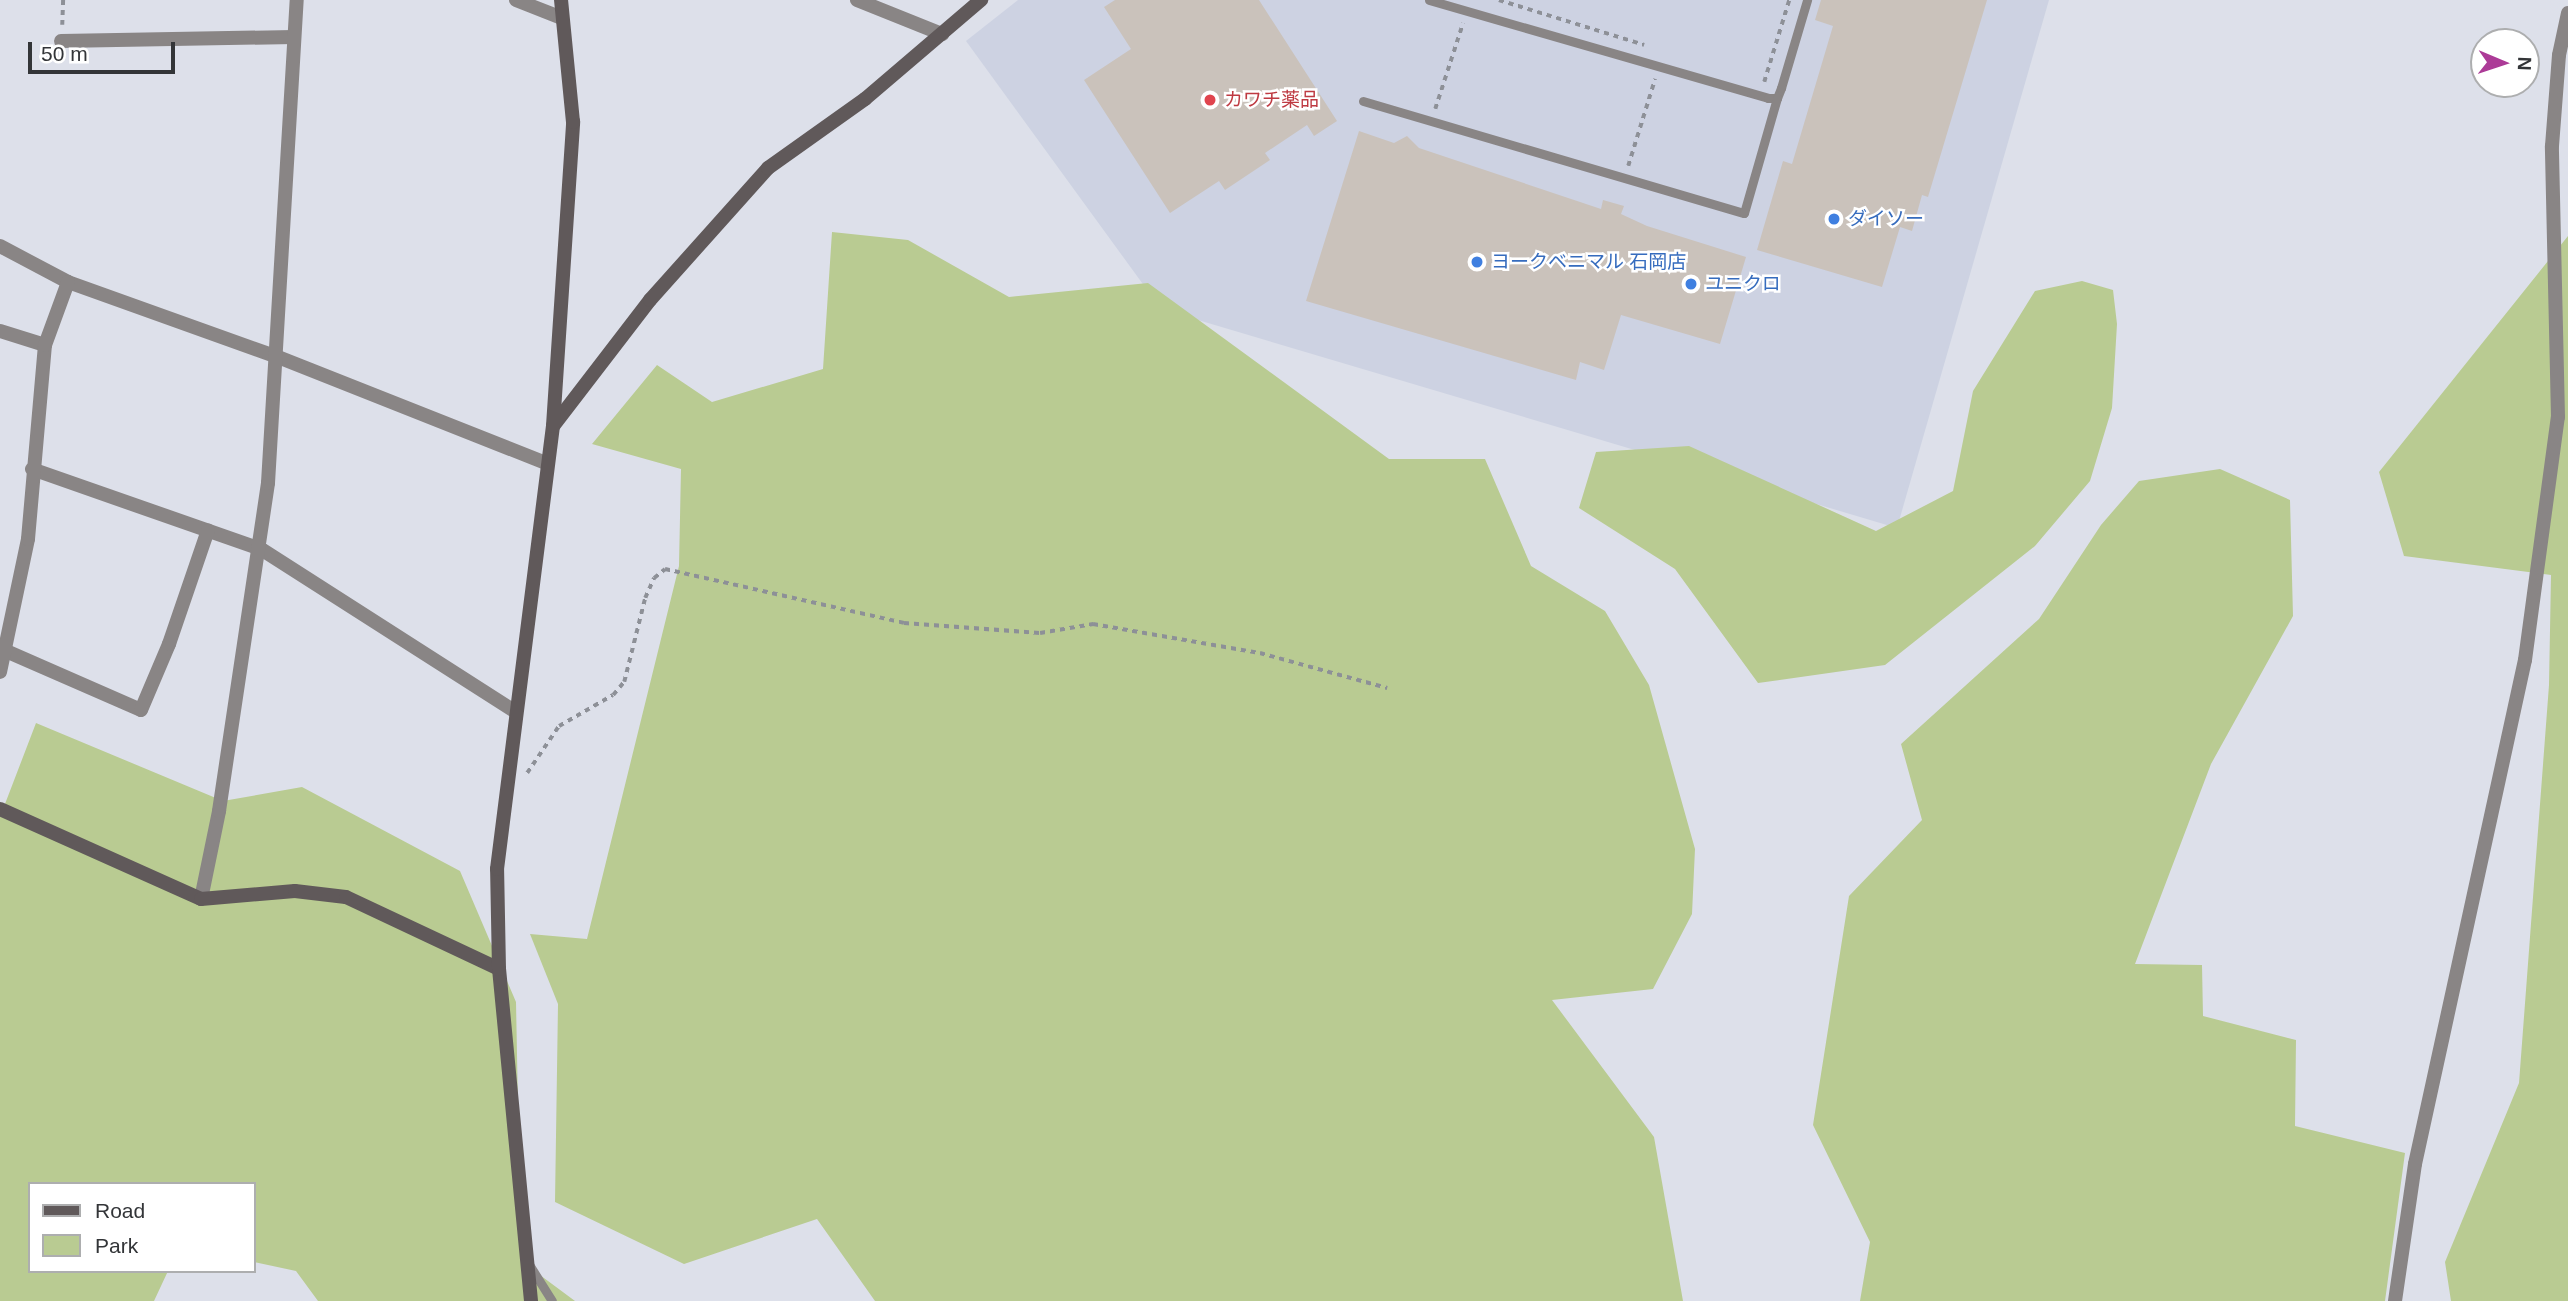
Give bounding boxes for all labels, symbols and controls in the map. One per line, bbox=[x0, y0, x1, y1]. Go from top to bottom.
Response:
scale bar bbox=[32, 28, 178, 72]
north arrow bbox=[2470, 28, 2540, 98]
text: 50 m bbox=[41, 42, 88, 65]
text: N bbox=[2514, 56, 2535, 71]
place label: カワチ薬品 bbox=[1224, 89, 1319, 111]
marker: カワチ薬品 bbox=[1202, 92, 1218, 108]
place label: ダイソー bbox=[1848, 208, 1924, 230]
marker: ダイソー bbox=[1826, 211, 1842, 227]
place label: ヨークベニマル 石岡店 bbox=[1491, 251, 1686, 273]
marker: ヨークベニマル 石岡店 bbox=[1469, 254, 1485, 270]
place label: ユニクロ bbox=[1705, 273, 1781, 295]
marker: ユニクロ bbox=[1683, 276, 1699, 292]
legend bbox=[28, 1182, 256, 1273]
text: Road bbox=[95, 1199, 145, 1222]
text: Park bbox=[95, 1234, 138, 1257]

